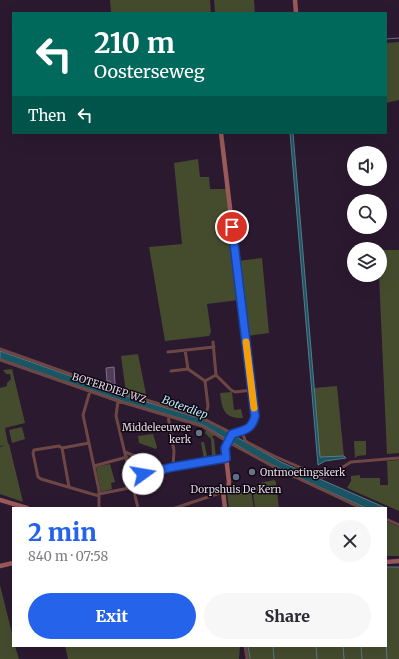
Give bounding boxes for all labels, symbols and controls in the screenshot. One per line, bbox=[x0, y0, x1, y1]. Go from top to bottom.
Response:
text: 210 m bbox=[94, 25, 175, 61]
icon: left bbox=[28, 28, 80, 80]
text: Oosterseweg bbox=[94, 60, 205, 83]
icon: left bbox=[74, 104, 96, 126]
text: Then bbox=[28, 106, 66, 125]
map controls bbox=[347, 146, 387, 282]
button: sound bbox=[347, 146, 387, 186]
button: search bbox=[347, 194, 387, 234]
pin bbox=[215, 210, 249, 244]
icon: arrive bbox=[221, 216, 243, 238]
button: layers bbox=[347, 242, 387, 282]
street label: BOTERDIEP WZ bbox=[70, 370, 148, 406]
water label: Boterdiep bbox=[160, 392, 210, 422]
place label: Middeleeuwse kerk bbox=[122, 421, 192, 446]
marker: Middeleeuwse kerk bbox=[194, 428, 204, 438]
position arrow bbox=[122, 453, 164, 495]
place label: Ontmoetingskerk bbox=[260, 466, 346, 479]
marker: Ontmoetingskerk bbox=[247, 467, 257, 477]
marker: Dorpshuis De Kern bbox=[231, 472, 241, 482]
place label: Dorpshuis De Kern bbox=[191, 483, 282, 496]
text: 2 min bbox=[28, 517, 97, 548]
button: close bbox=[329, 520, 371, 562]
text: 840 m · 07:58 bbox=[28, 548, 108, 565]
button: Exit bbox=[28, 593, 196, 639]
button: Share bbox=[204, 593, 371, 639]

